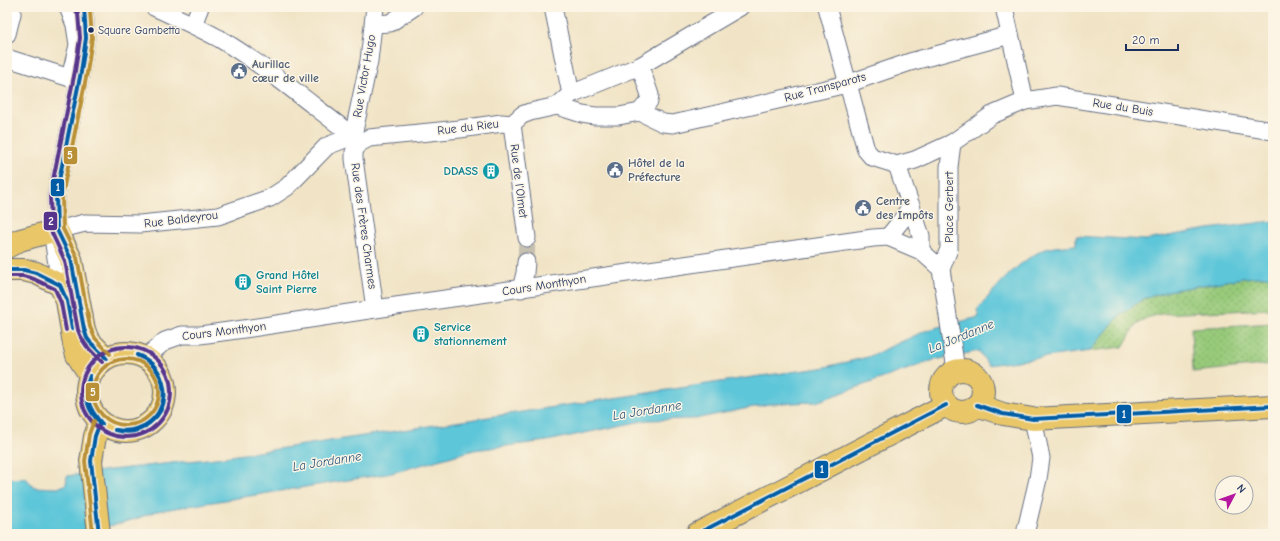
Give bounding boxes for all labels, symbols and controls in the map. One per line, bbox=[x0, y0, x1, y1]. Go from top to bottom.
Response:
place label: Square Gambetta bbox=[98, 24, 180, 37]
marker: Square Gambetta bbox=[86, 25, 96, 35]
scale bar bbox=[1126, 26, 1178, 52]
street label: Rue Victor Hugo bbox=[350, 33, 378, 119]
text: 20 m bbox=[1132, 33, 1160, 47]
place label: Aurillac cœur de ville bbox=[252, 57, 319, 85]
public building icon: Aurillac cœur de ville bbox=[229, 61, 249, 81]
street label: Rue Transparots bbox=[783, 69, 867, 105]
street label: Rue du Buis bbox=[1092, 95, 1154, 119]
street label: Rue du Rieu bbox=[436, 116, 500, 138]
street label: Rue de l'Olmet bbox=[508, 143, 531, 219]
line badge: 5 bbox=[63, 146, 78, 165]
text: 5 bbox=[67, 149, 73, 162]
place label: Hôtel de la Préfecture bbox=[628, 156, 685, 184]
public building icon: Hôtel de la Préfecture bbox=[605, 160, 625, 180]
building icon: DDASS bbox=[481, 161, 501, 181]
street label: Rue des Frères Charmes bbox=[348, 162, 380, 290]
place label: DDASS bbox=[443, 164, 478, 178]
street label: Place Gerbert bbox=[942, 171, 956, 243]
line badge: 1 bbox=[50, 178, 65, 197]
text: 1 bbox=[56, 181, 60, 194]
place label: Centre des Impôts bbox=[876, 194, 933, 222]
public building icon: Centre des Impôts bbox=[853, 198, 873, 218]
street label: Rue Baldeyrou bbox=[143, 208, 219, 230]
line badge: 2 bbox=[43, 211, 58, 231]
text: 2 bbox=[48, 215, 54, 228]
place label: Grand Hôtel Saint Pierre bbox=[256, 268, 319, 296]
street label: Cours Monthyon bbox=[501, 271, 587, 299]
building icon: Grand Hôtel Saint Pierre bbox=[233, 272, 253, 292]
water label: La Jordanne bbox=[926, 316, 996, 356]
street label: Cours Monthyon bbox=[181, 319, 267, 343]
place label: Service stationnement bbox=[434, 320, 508, 348]
building icon: Service stationnement bbox=[411, 324, 431, 344]
line badge: 5 bbox=[85, 382, 100, 402]
text: 5 bbox=[90, 386, 96, 399]
water label: La Jordanne bbox=[611, 397, 683, 423]
line badge: 1 bbox=[1116, 404, 1132, 424]
text: 1 bbox=[1122, 408, 1126, 421]
water label: La Jordanne bbox=[291, 448, 363, 474]
line badge: 1 bbox=[814, 460, 829, 479]
text: 1 bbox=[820, 463, 824, 476]
north arrow bbox=[1214, 475, 1254, 515]
text: N bbox=[1234, 482, 1248, 496]

